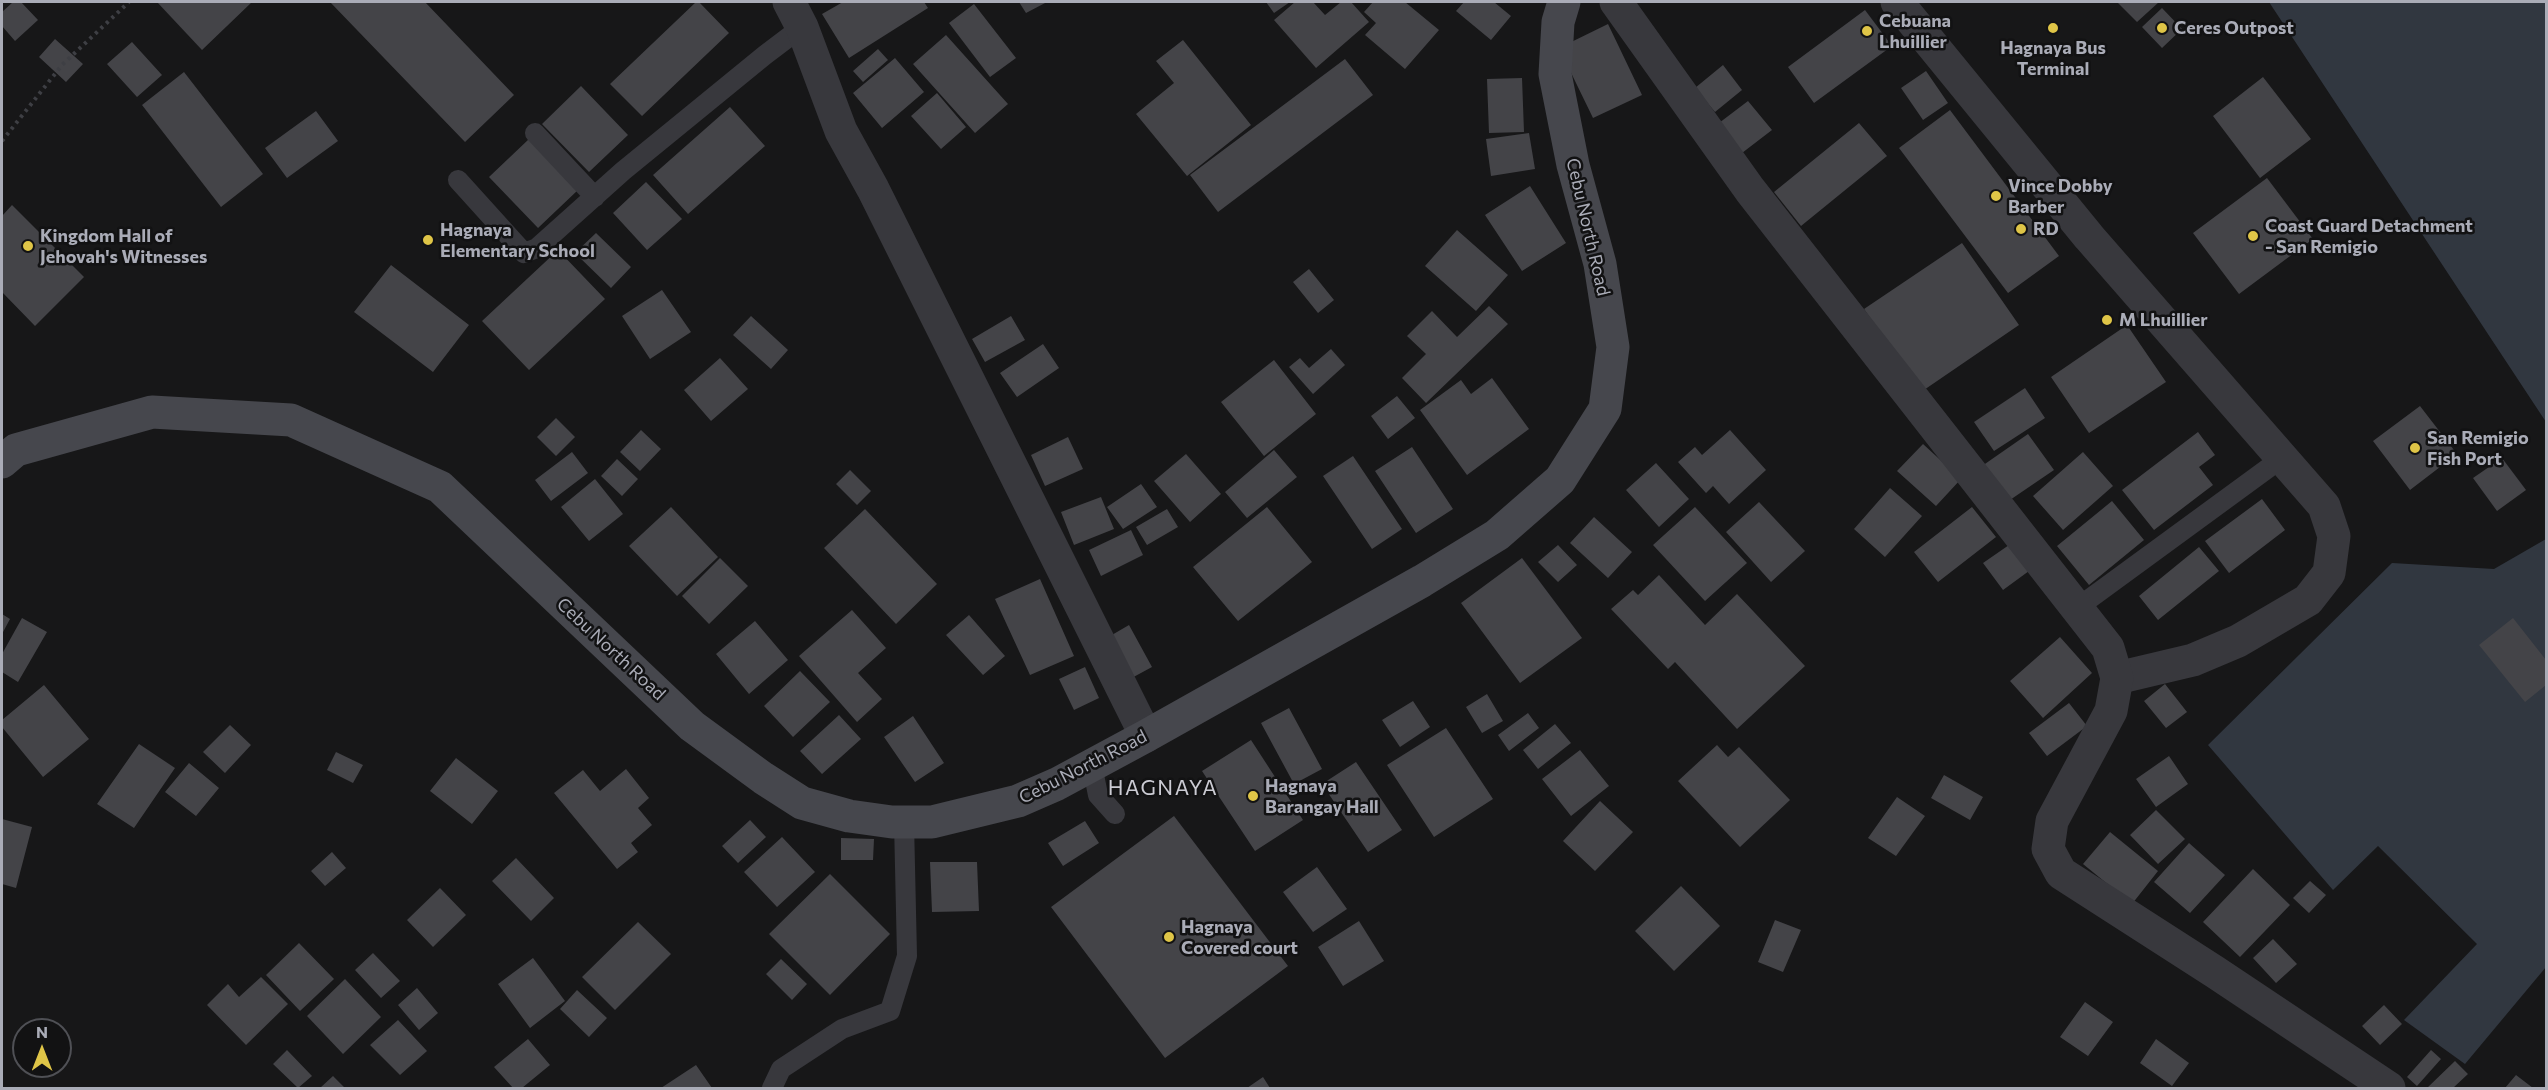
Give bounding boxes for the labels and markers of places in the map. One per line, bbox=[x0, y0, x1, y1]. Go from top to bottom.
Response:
place label: Cebuana Lhuillier bbox=[1879, 10, 1951, 52]
place label: Ceres Outpost bbox=[2174, 17, 2294, 39]
marker: Hagnaya Bus Terminal bbox=[2046, 21, 2060, 35]
marker: Ceres Outpost bbox=[2155, 21, 2169, 35]
marker: Cebuana Lhuillier bbox=[1860, 24, 1874, 38]
place label: Hagnaya Bus Terminal bbox=[2000, 37, 2106, 80]
place label: Vince Dobby Barber bbox=[2008, 175, 2113, 218]
marker: Vince Dobby Barber bbox=[1989, 189, 2003, 203]
place label: Coast Guard Detachment - San Remigio bbox=[2265, 215, 2473, 258]
place label: RD bbox=[2033, 218, 2059, 240]
place label: Hagnaya Elementary School bbox=[440, 219, 595, 262]
marker: RD bbox=[2014, 222, 2028, 236]
place label: Kingdom Hall of Jehovah's Witnesses bbox=[40, 225, 207, 268]
marker: Coast Guard Detachment - San Remigio bbox=[2246, 229, 2260, 243]
marker: Hagnaya Elementary School bbox=[421, 233, 435, 247]
marker: Kingdom Hall of Jehovah's Witnesses bbox=[21, 239, 35, 253]
place label: M Lhuillier bbox=[2119, 309, 2208, 331]
marker: M Lhuillier bbox=[2100, 313, 2114, 327]
place label: San Remigio Fish Port bbox=[2427, 427, 2529, 470]
marker: San Remigio Fish Port bbox=[2408, 441, 2422, 455]
place label: Hagnaya Barangay Hall bbox=[1265, 775, 1379, 818]
marker: Hagnaya Barangay Hall bbox=[1246, 789, 1260, 803]
place label: Hagnaya Covered court bbox=[1181, 916, 1298, 958]
marker: Hagnaya Covered court bbox=[1162, 930, 1176, 944]

